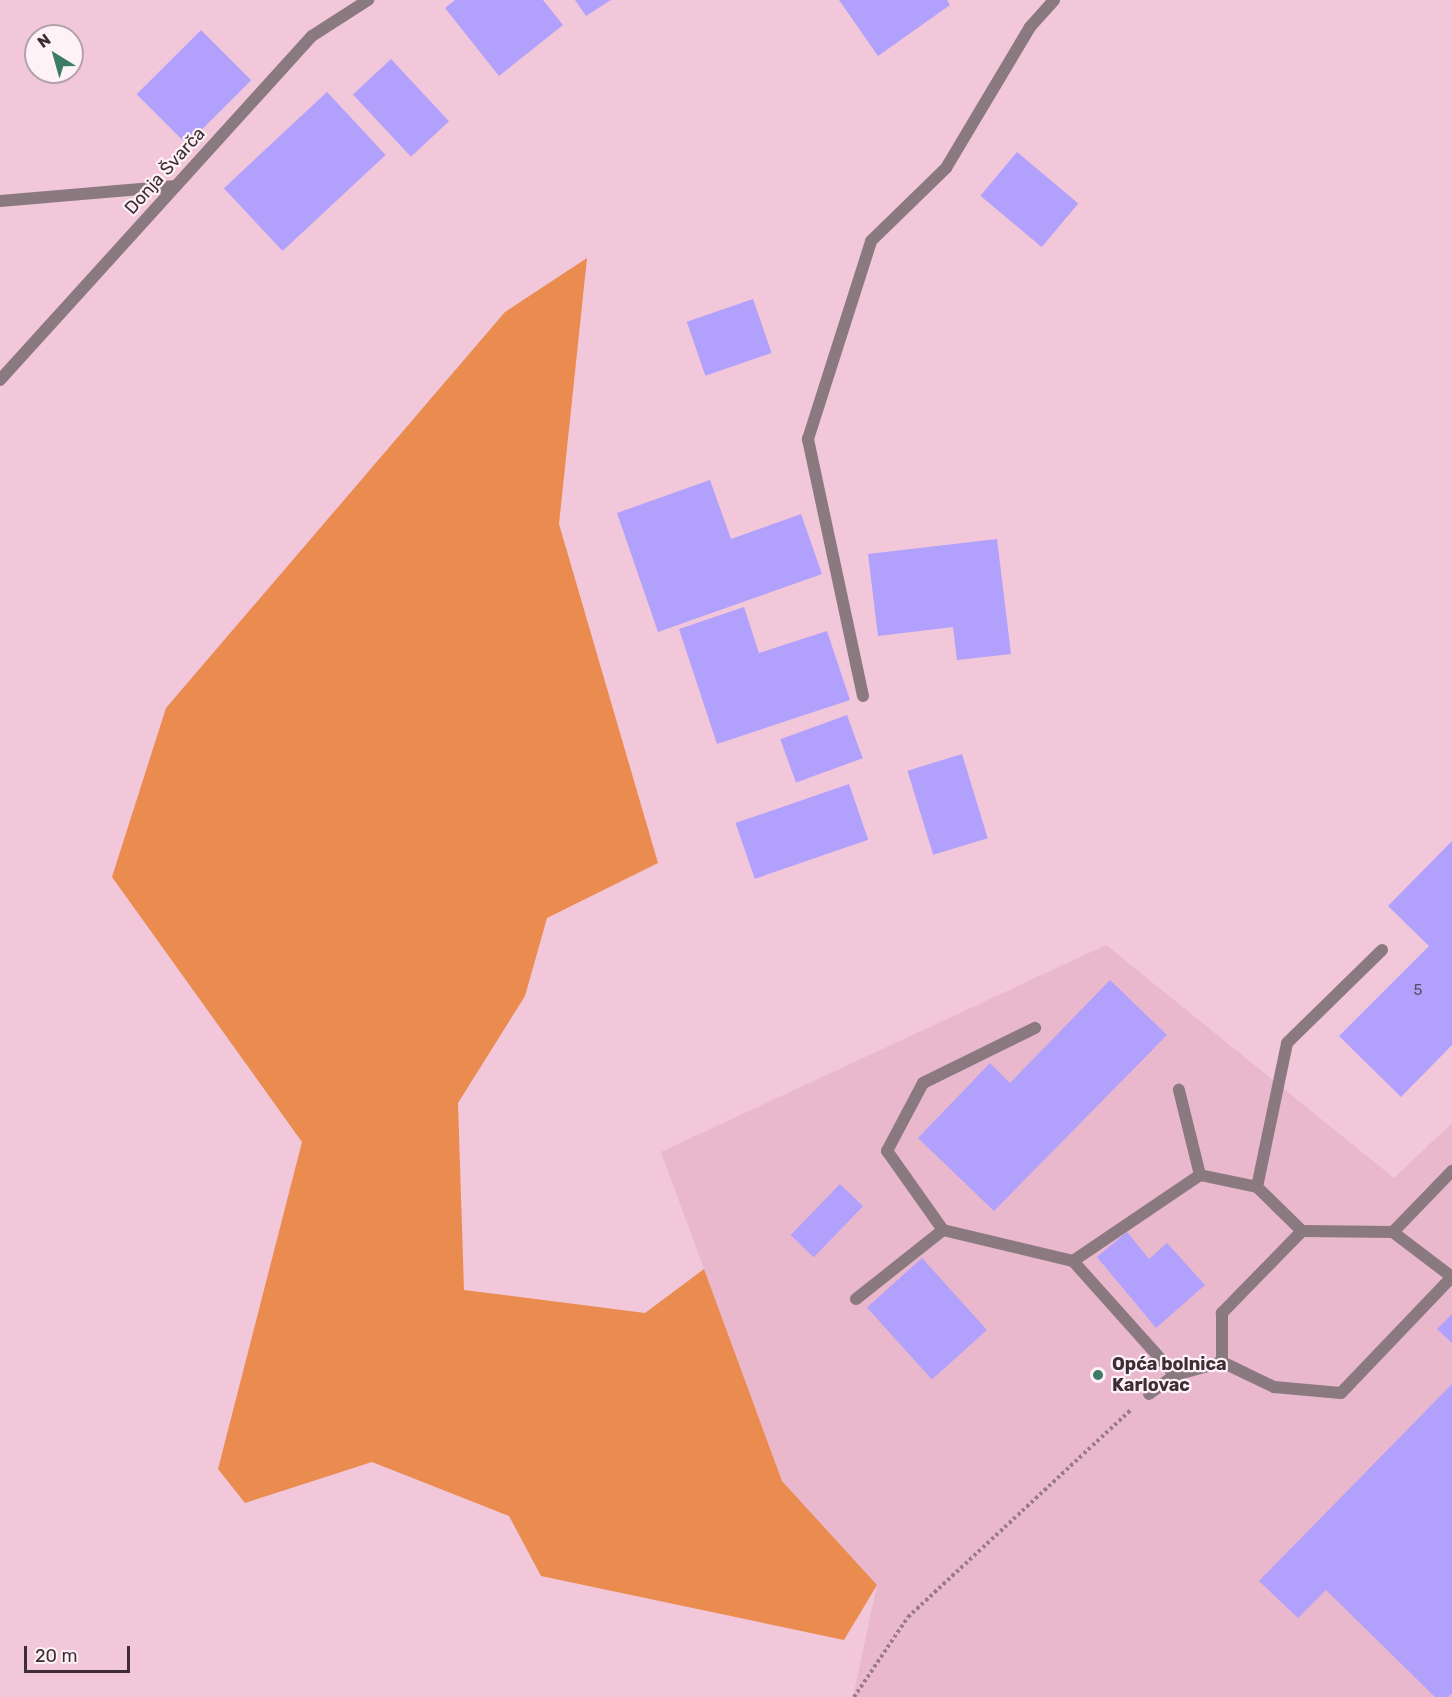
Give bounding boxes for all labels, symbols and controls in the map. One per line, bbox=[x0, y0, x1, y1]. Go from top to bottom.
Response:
north arrow bbox=[24, 24, 84, 84]
text: N bbox=[34, 30, 54, 52]
street label: Donja Švarča bbox=[120, 123, 210, 219]
house number: 5 bbox=[1414, 982, 1422, 1000]
place label: Opća bolnica Karlovac bbox=[1112, 1354, 1227, 1396]
marker: Opća bolnica Karlovac bbox=[1089, 1366, 1107, 1384]
scale bar bbox=[27, 1634, 134, 1672]
text: 20 m bbox=[35, 1645, 77, 1667]

